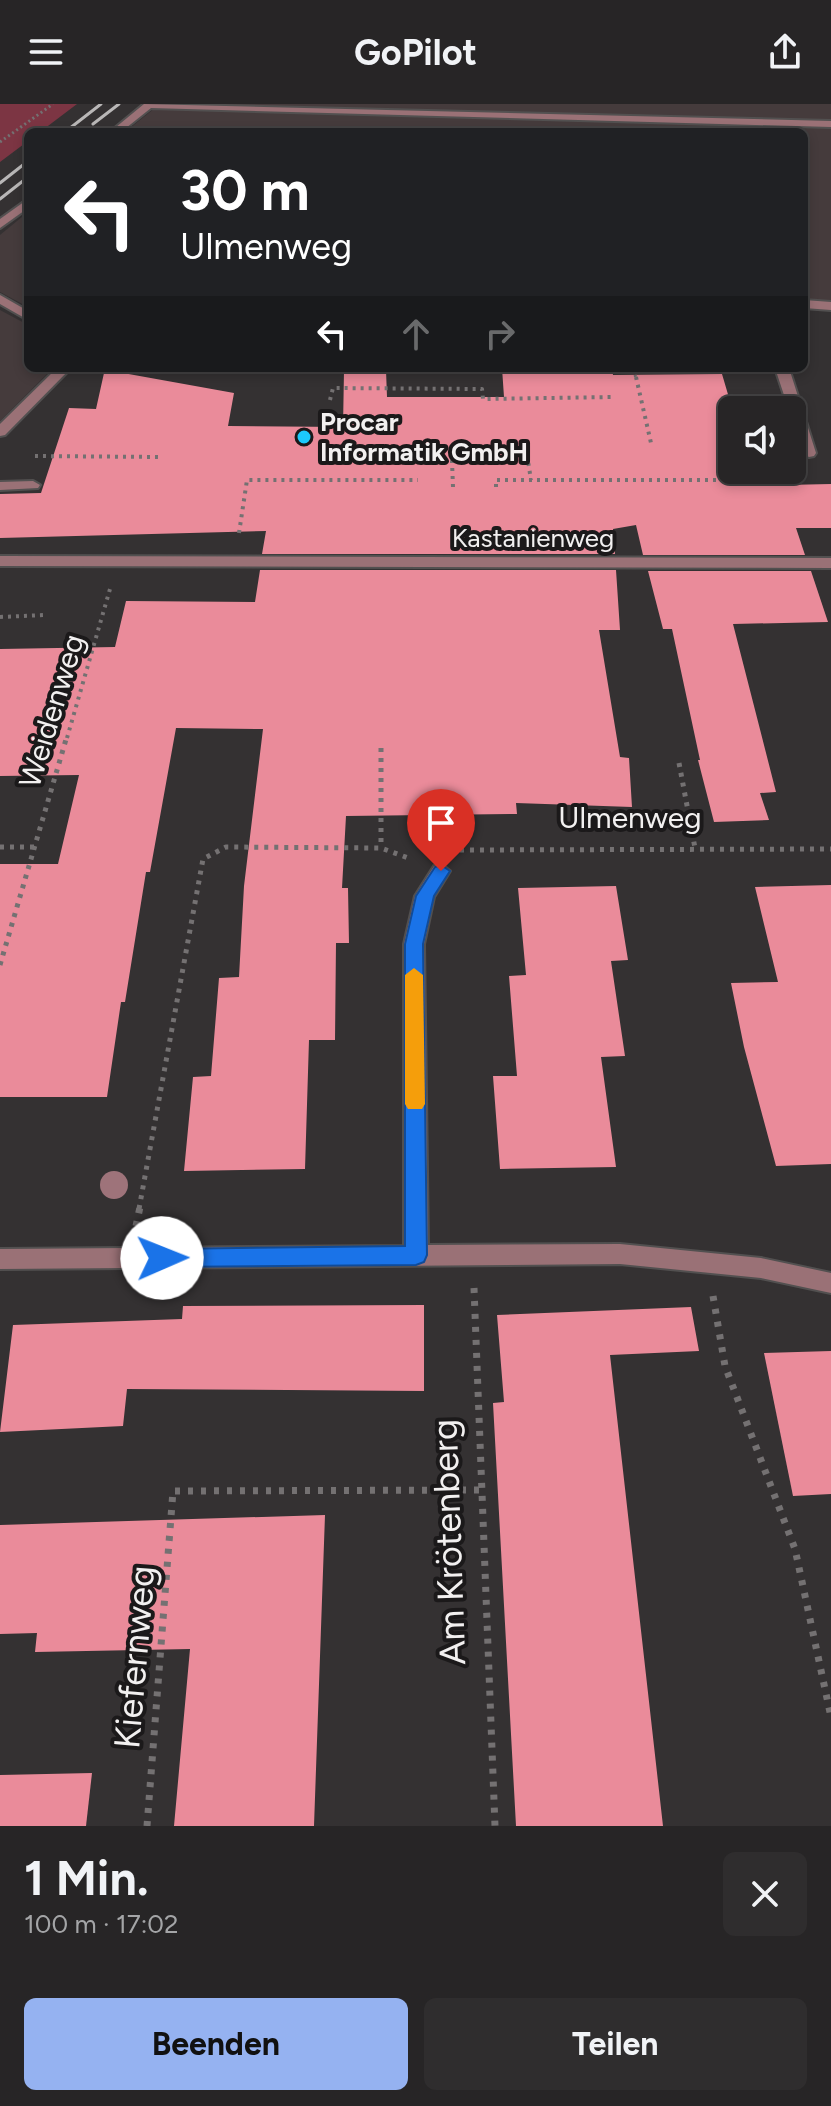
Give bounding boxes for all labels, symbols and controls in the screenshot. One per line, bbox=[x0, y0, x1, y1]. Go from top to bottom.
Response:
icon: menu bbox=[24, 30, 68, 74]
icon: share bbox=[763, 30, 807, 74]
text: GoPilot bbox=[354, 31, 477, 74]
text: 30 m bbox=[180, 157, 310, 224]
icon: left bbox=[48, 160, 152, 264]
text: Ulmenweg bbox=[180, 225, 352, 268]
icon: left bbox=[310, 312, 354, 356]
icon: ahead bbox=[394, 312, 438, 356]
icon: right bbox=[478, 312, 522, 356]
map controls bbox=[718, 396, 806, 484]
button: sound bbox=[718, 396, 806, 484]
place label: Procar Informatik GmbH bbox=[320, 406, 528, 468]
marker: Procar Informatik GmbH bbox=[295, 428, 313, 446]
street label: Kastanienweg bbox=[452, 522, 614, 554]
street label: Weidenweg bbox=[11, 630, 92, 792]
pin bbox=[407, 789, 475, 871]
street label: Ulmenweg bbox=[558, 799, 702, 836]
icon: arrive bbox=[419, 801, 463, 845]
position arrow bbox=[120, 1216, 204, 1300]
street label: Am Krötenberg bbox=[423, 1418, 474, 1666]
street label: Kiefernweg bbox=[105, 1564, 164, 1750]
text: 1 Min. bbox=[24, 1849, 149, 1907]
button: close bbox=[723, 1852, 807, 1936]
text: 100 m · 17:02 bbox=[24, 1908, 179, 1940]
button: Beenden bbox=[24, 1998, 408, 2090]
button: Teilen bbox=[424, 1998, 807, 2090]

